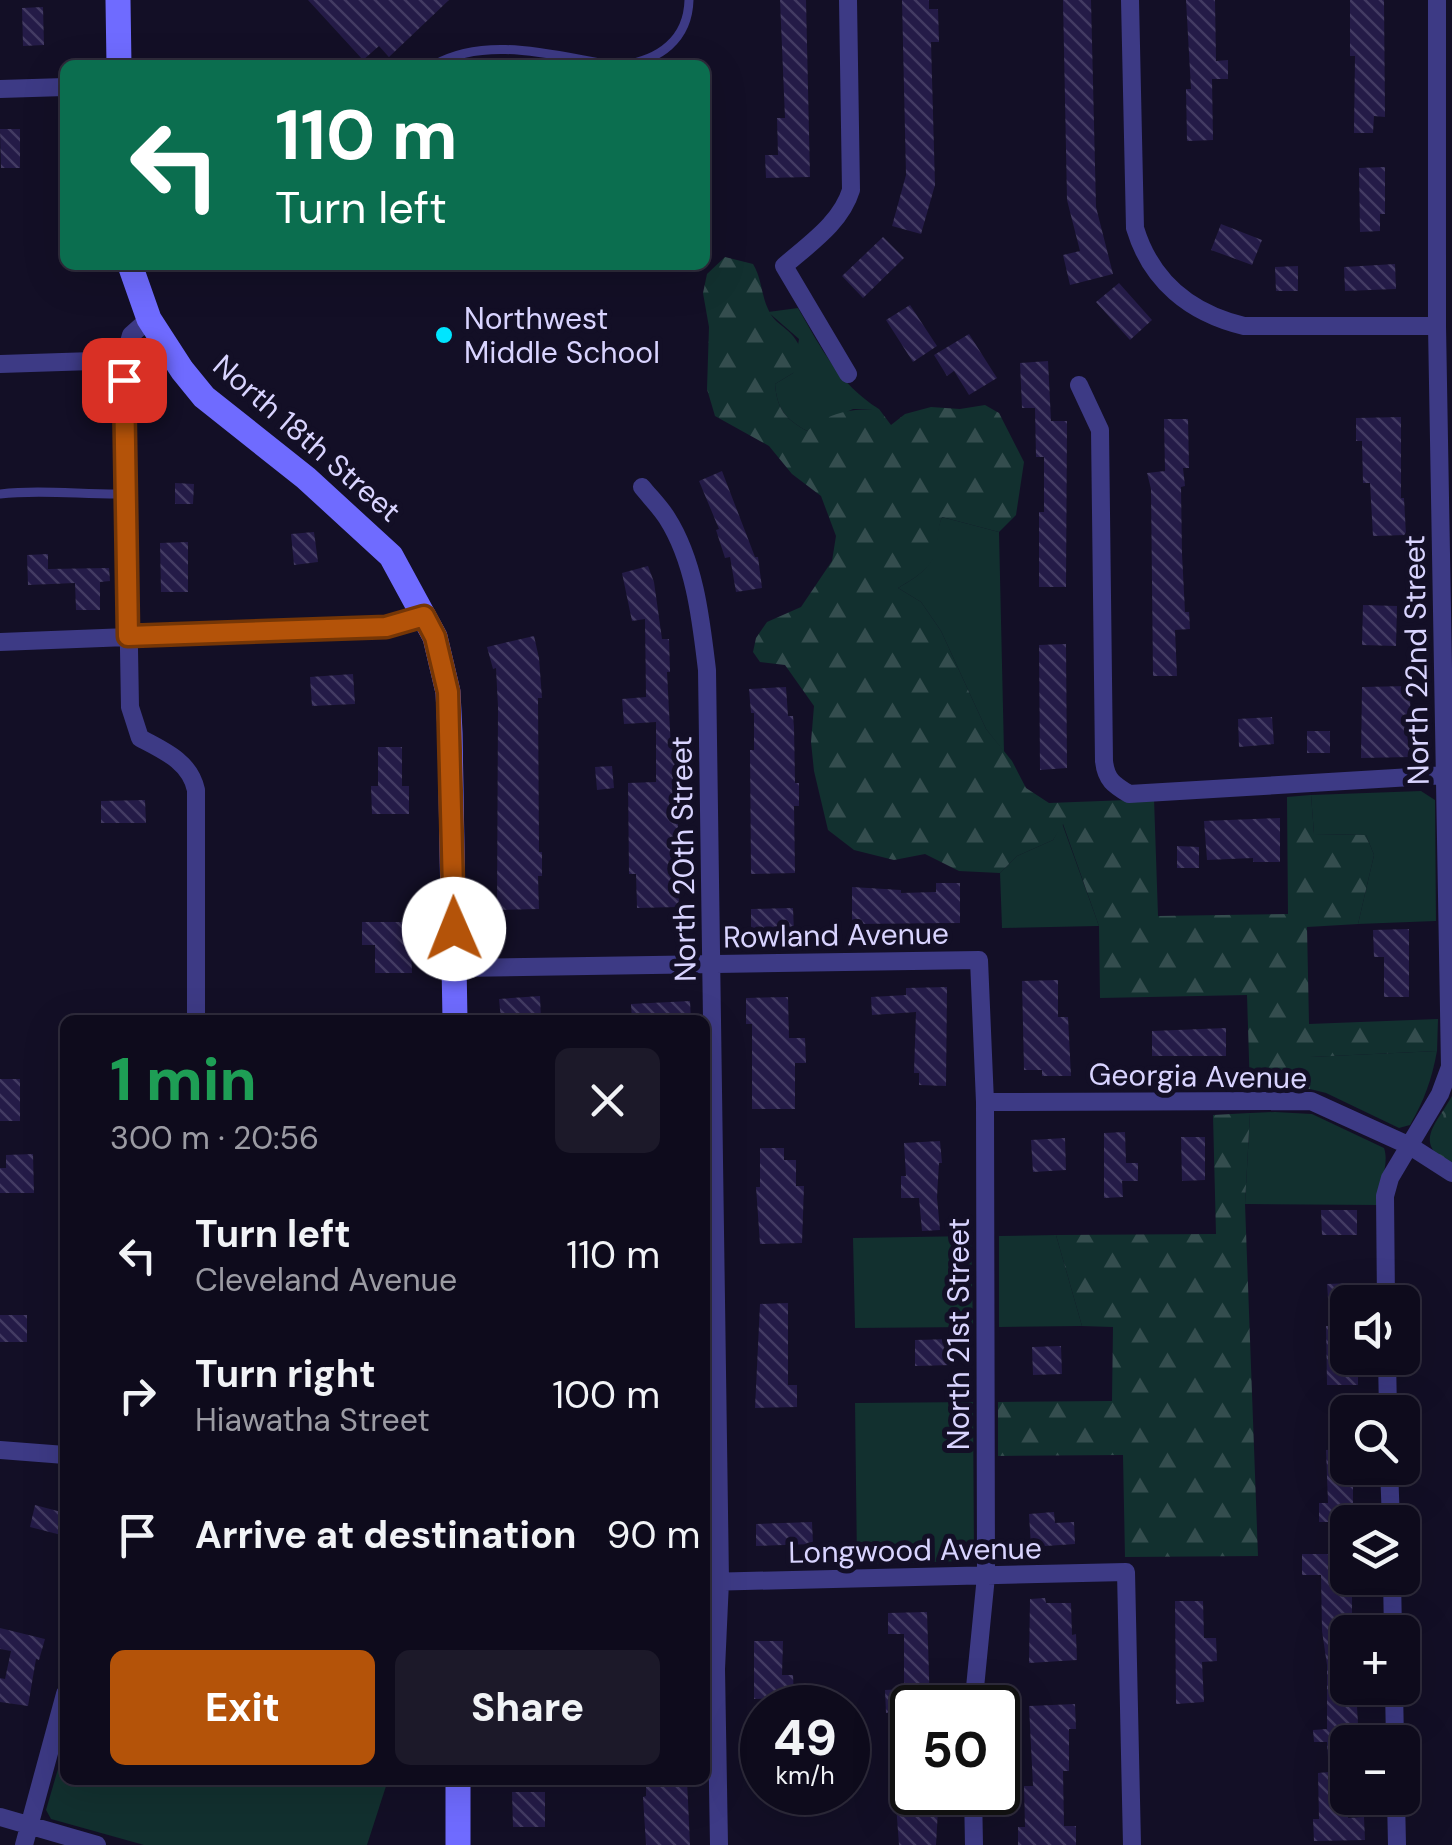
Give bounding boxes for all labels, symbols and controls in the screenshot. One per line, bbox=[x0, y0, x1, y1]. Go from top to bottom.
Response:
text: 110 m bbox=[275, 90, 458, 181]
icon: left bbox=[110, 100, 240, 230]
text: Turn left bbox=[275, 178, 447, 237]
place label: Northwest Middle School bbox=[464, 299, 660, 372]
marker: Northwest Middle School bbox=[433, 324, 455, 346]
pin bbox=[82, 338, 167, 423]
street label: North 18th Street bbox=[205, 346, 409, 530]
icon: arrive bbox=[97, 353, 152, 408]
street label: North 22nd Street bbox=[1394, 535, 1438, 785]
street label: North 20th Street bbox=[661, 736, 705, 982]
position arrow bbox=[402, 877, 506, 981]
street label: Rowland Avenue bbox=[723, 914, 949, 956]
text: 1 min bbox=[110, 1040, 257, 1119]
button: close bbox=[555, 1048, 660, 1153]
street label: Georgia Avenue bbox=[1088, 1055, 1308, 1097]
text: 300 m · 20:56 bbox=[110, 1117, 319, 1159]
text: Turn left bbox=[195, 1209, 351, 1259]
street label: North 21st Street bbox=[939, 1218, 978, 1450]
icon: left bbox=[110, 1228, 165, 1283]
text: 110 m bbox=[566, 1230, 660, 1280]
text: Cleveland Avenue bbox=[195, 1259, 457, 1301]
map controls bbox=[1330, 1285, 1420, 1815]
button: sound bbox=[1330, 1285, 1420, 1375]
text: Turn right bbox=[195, 1349, 376, 1399]
icon: right bbox=[110, 1368, 165, 1423]
text: 100 m bbox=[552, 1370, 660, 1420]
button: search bbox=[1330, 1395, 1420, 1485]
text: Hiawatha Street bbox=[195, 1399, 430, 1441]
button: layers bbox=[1330, 1505, 1420, 1595]
icon: arrive bbox=[110, 1508, 165, 1563]
text: Arrive at destination bbox=[195, 1510, 577, 1560]
text: 90 m bbox=[607, 1510, 700, 1560]
street label: Longwood Avenue bbox=[788, 1528, 1042, 1572]
button: + bbox=[1330, 1615, 1420, 1705]
button: Exit bbox=[110, 1650, 375, 1765]
button: Share bbox=[395, 1650, 660, 1765]
speed limit sign: 50 bbox=[890, 1685, 1020, 1815]
text: 49 bbox=[773, 1705, 837, 1771]
button: − bbox=[1330, 1725, 1420, 1815]
text: km/h bbox=[775, 1759, 835, 1792]

